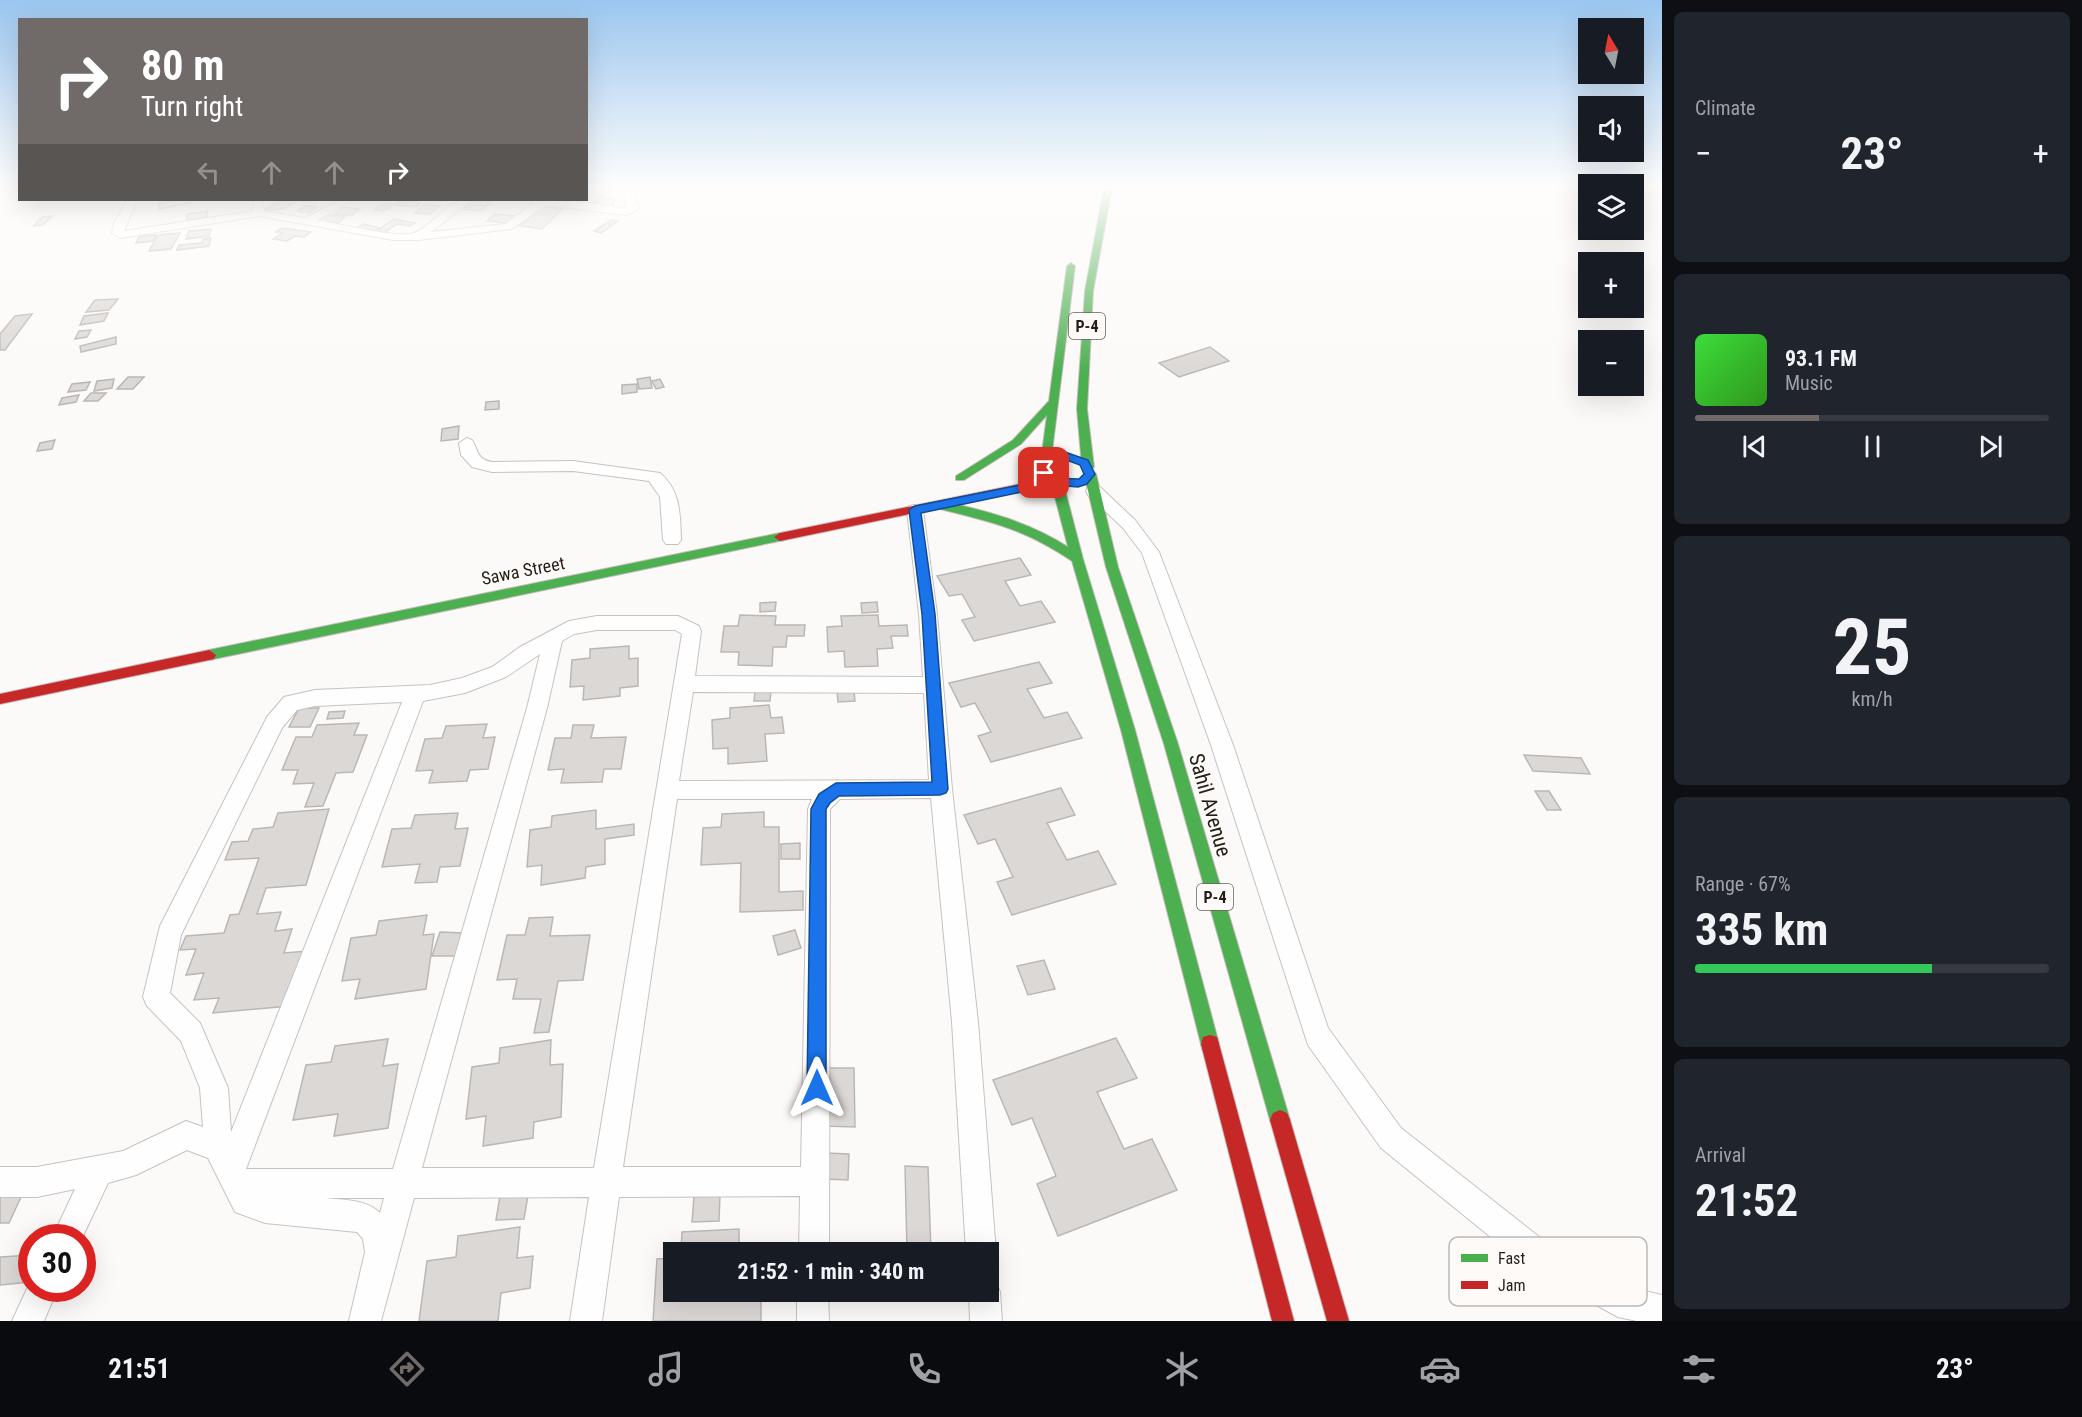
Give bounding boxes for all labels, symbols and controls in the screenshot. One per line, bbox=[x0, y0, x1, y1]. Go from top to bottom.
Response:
north arrow bbox=[1578, 18, 1644, 84]
map controls bbox=[1578, 18, 1644, 396]
text: 80 m bbox=[141, 41, 224, 90]
icon: right bbox=[42, 42, 120, 120]
text: Turn right bbox=[141, 91, 243, 123]
button: sound bbox=[1578, 96, 1644, 162]
text: Climate bbox=[1695, 96, 1755, 120]
text: 23° bbox=[1841, 127, 1904, 180]
text: − bbox=[1695, 134, 1712, 173]
text: + bbox=[2033, 134, 2049, 173]
icon: left bbox=[192, 156, 225, 189]
icon: ahead bbox=[255, 156, 288, 189]
icon: ahead bbox=[318, 156, 351, 189]
icon: right bbox=[381, 156, 414, 189]
button: layers bbox=[1578, 174, 1644, 240]
button: + bbox=[1578, 252, 1644, 318]
road number: P-4 bbox=[1069, 313, 1105, 339]
button: − bbox=[1578, 330, 1644, 396]
text: 93.1 FM bbox=[1785, 346, 1857, 371]
text: Music bbox=[1785, 371, 1833, 395]
icon: previous bbox=[1738, 430, 1771, 463]
icon: pause bbox=[1856, 430, 1889, 463]
icon: next bbox=[1974, 430, 2007, 463]
pin bbox=[1018, 447, 1069, 498]
icon: arrive bbox=[1027, 456, 1060, 489]
street label: Sawa Street bbox=[479, 552, 566, 589]
text: 25 bbox=[1833, 602, 1911, 693]
text: km/h bbox=[1851, 687, 1893, 711]
street label: Sahil Avenue bbox=[1184, 751, 1236, 859]
text: Range · 67% bbox=[1695, 872, 1791, 896]
road number: P-4 bbox=[1197, 884, 1233, 910]
text: 335 km bbox=[1695, 903, 1828, 956]
position arrow bbox=[785, 1056, 849, 1120]
text: Arrival bbox=[1695, 1143, 1746, 1167]
text: 21:52 bbox=[1695, 1174, 1798, 1227]
speed limit sign: 30 bbox=[18, 1224, 96, 1302]
legend bbox=[1449, 1237, 1647, 1306]
text: Fast bbox=[1498, 1249, 1525, 1268]
text: 21:52 · 1 min · 340 m bbox=[738, 1259, 924, 1284]
text: Jam bbox=[1498, 1276, 1525, 1295]
icon: directions bbox=[386, 1348, 428, 1390]
icon: music bbox=[645, 1348, 687, 1390]
icon: phone bbox=[903, 1348, 945, 1390]
icon: climate bbox=[1161, 1348, 1203, 1390]
icon: car bbox=[1419, 1348, 1461, 1390]
icon: filters bbox=[1678, 1348, 1720, 1390]
text: 21:51 bbox=[108, 1353, 170, 1385]
text: 23° bbox=[1936, 1353, 1974, 1385]

